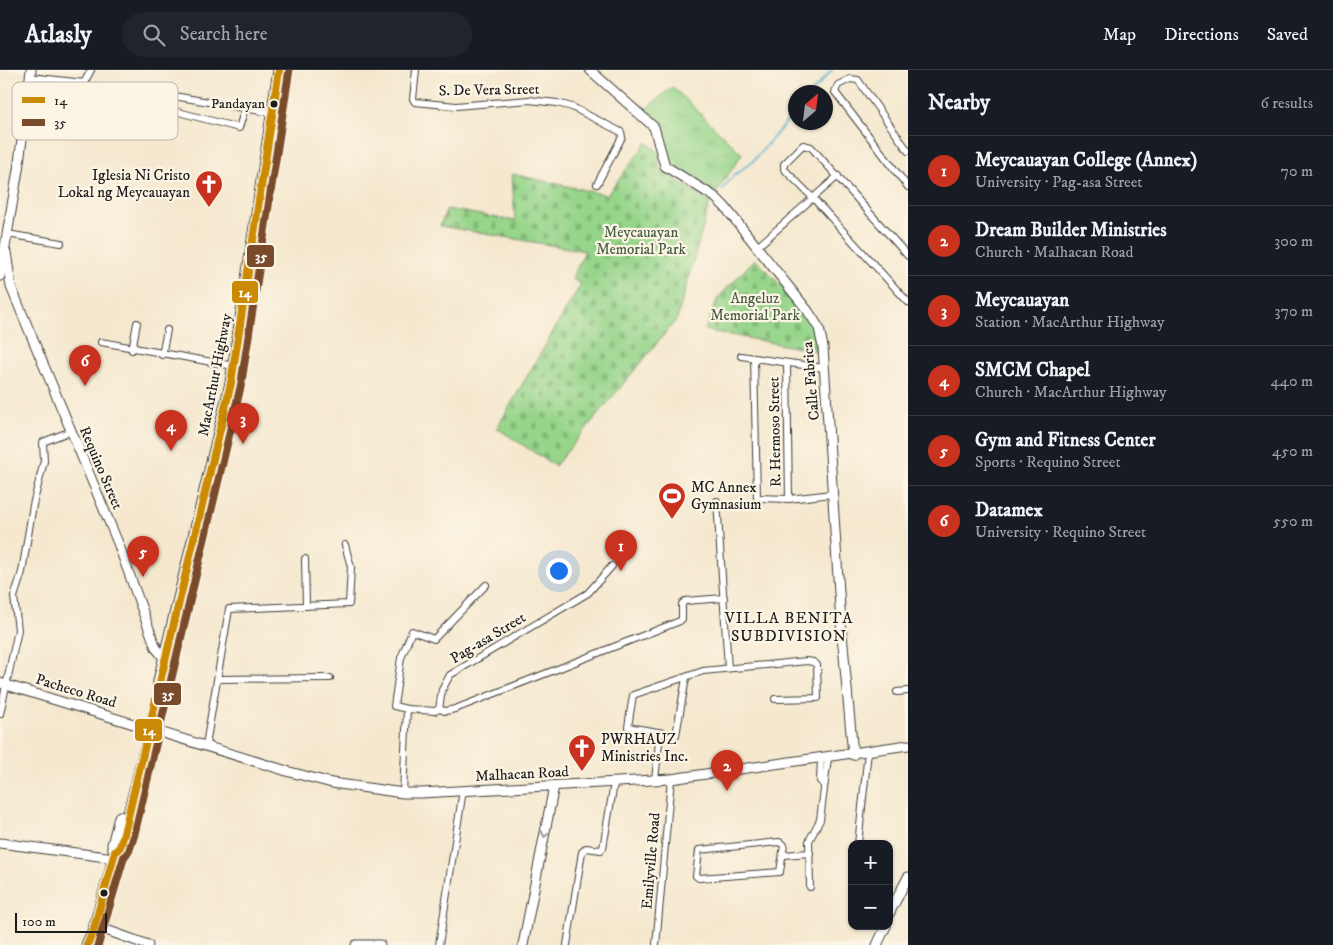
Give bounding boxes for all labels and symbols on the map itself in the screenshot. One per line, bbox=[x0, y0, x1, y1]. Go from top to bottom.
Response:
street label: S. De Vera Street bbox=[438, 80, 540, 100]
legend bbox=[12, 82, 178, 140]
north arrow bbox=[788, 85, 833, 130]
text: 14 bbox=[54, 92, 68, 110]
place label: Pandayan bbox=[211, 95, 266, 113]
marker: Pandayan bbox=[269, 99, 279, 109]
text: 35 bbox=[54, 114, 66, 132]
place label: Iglesia Ni Cristo Lokal ng Meycauayan bbox=[58, 166, 190, 202]
church icon: Iglesia Ni Cristo Lokal ng Meycauayan bbox=[194, 169, 224, 208]
park label: Meycauayan Memorial Park bbox=[596, 223, 686, 259]
line badge: 35 bbox=[246, 244, 275, 268]
text: 35 bbox=[255, 248, 267, 266]
line badge: 14 bbox=[231, 280, 259, 304]
text: 14 bbox=[238, 284, 253, 302]
park label: Angeluz Memorial Park bbox=[710, 289, 800, 325]
street label: MacArthur Highway bbox=[194, 311, 236, 438]
street label: Calle Fabrica bbox=[798, 340, 824, 421]
pin: 6 bbox=[69, 345, 101, 386]
street label: R. Hermoso Street bbox=[765, 376, 785, 487]
pin: 3 bbox=[227, 403, 259, 444]
pin: 4 bbox=[155, 410, 187, 451]
street label: Requino Street bbox=[75, 424, 127, 513]
place label: MC Annex Gymnasium bbox=[691, 478, 761, 514]
sports icon: MC Annex Gymnasium bbox=[657, 481, 687, 520]
pin: 1 bbox=[605, 530, 637, 571]
pin: 5 bbox=[127, 536, 159, 577]
your location bbox=[546, 558, 572, 584]
street label: Pag-asa Street bbox=[447, 608, 529, 668]
district label: VILLA BENITA SUBDIVISION bbox=[724, 608, 853, 646]
street label: Pacheco Road bbox=[33, 670, 119, 712]
line badge: 35 bbox=[153, 682, 182, 706]
text: 35 bbox=[162, 686, 174, 704]
line badge: 14 bbox=[134, 718, 163, 742]
text: 14 bbox=[142, 722, 157, 740]
place label: PWRHAUZ Ministries Inc. bbox=[601, 730, 688, 766]
church icon: PWRHAUZ Ministries Inc. bbox=[567, 733, 597, 772]
pin: 2 bbox=[711, 750, 743, 791]
street label: Malhacan Road bbox=[475, 762, 570, 786]
street label: Emilyville Road bbox=[637, 811, 665, 910]
one-way arrow bbox=[540, 829, 550, 838]
unlabelled marker bbox=[99, 888, 109, 898]
scale bar bbox=[15, 910, 108, 933]

